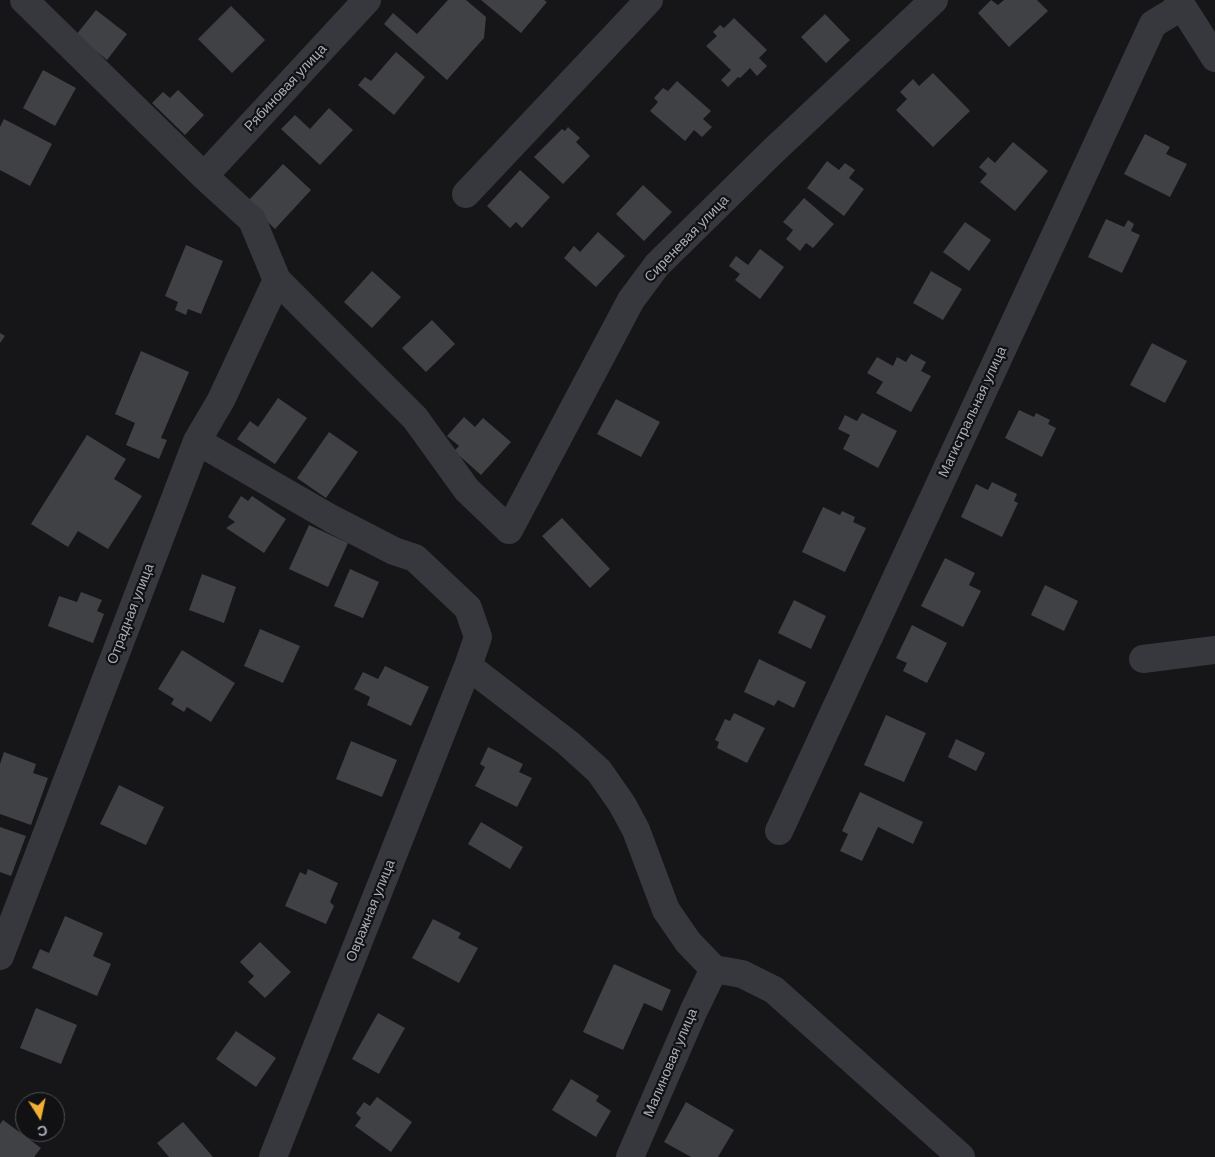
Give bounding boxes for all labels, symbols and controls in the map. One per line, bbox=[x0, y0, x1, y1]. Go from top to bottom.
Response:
street label: Рябиновая улица bbox=[241, 41, 331, 135]
street label: Сиреневая улица bbox=[641, 192, 733, 286]
street label: Магистральная улица bbox=[935, 344, 1011, 480]
street label: Отрадная улица bbox=[104, 561, 158, 667]
street label: Овражная улица bbox=[343, 857, 399, 965]
street label: Малиновая улица bbox=[641, 1006, 701, 1120]
north arrow bbox=[15, 1092, 65, 1142]
text: С bbox=[36, 1122, 49, 1140]

